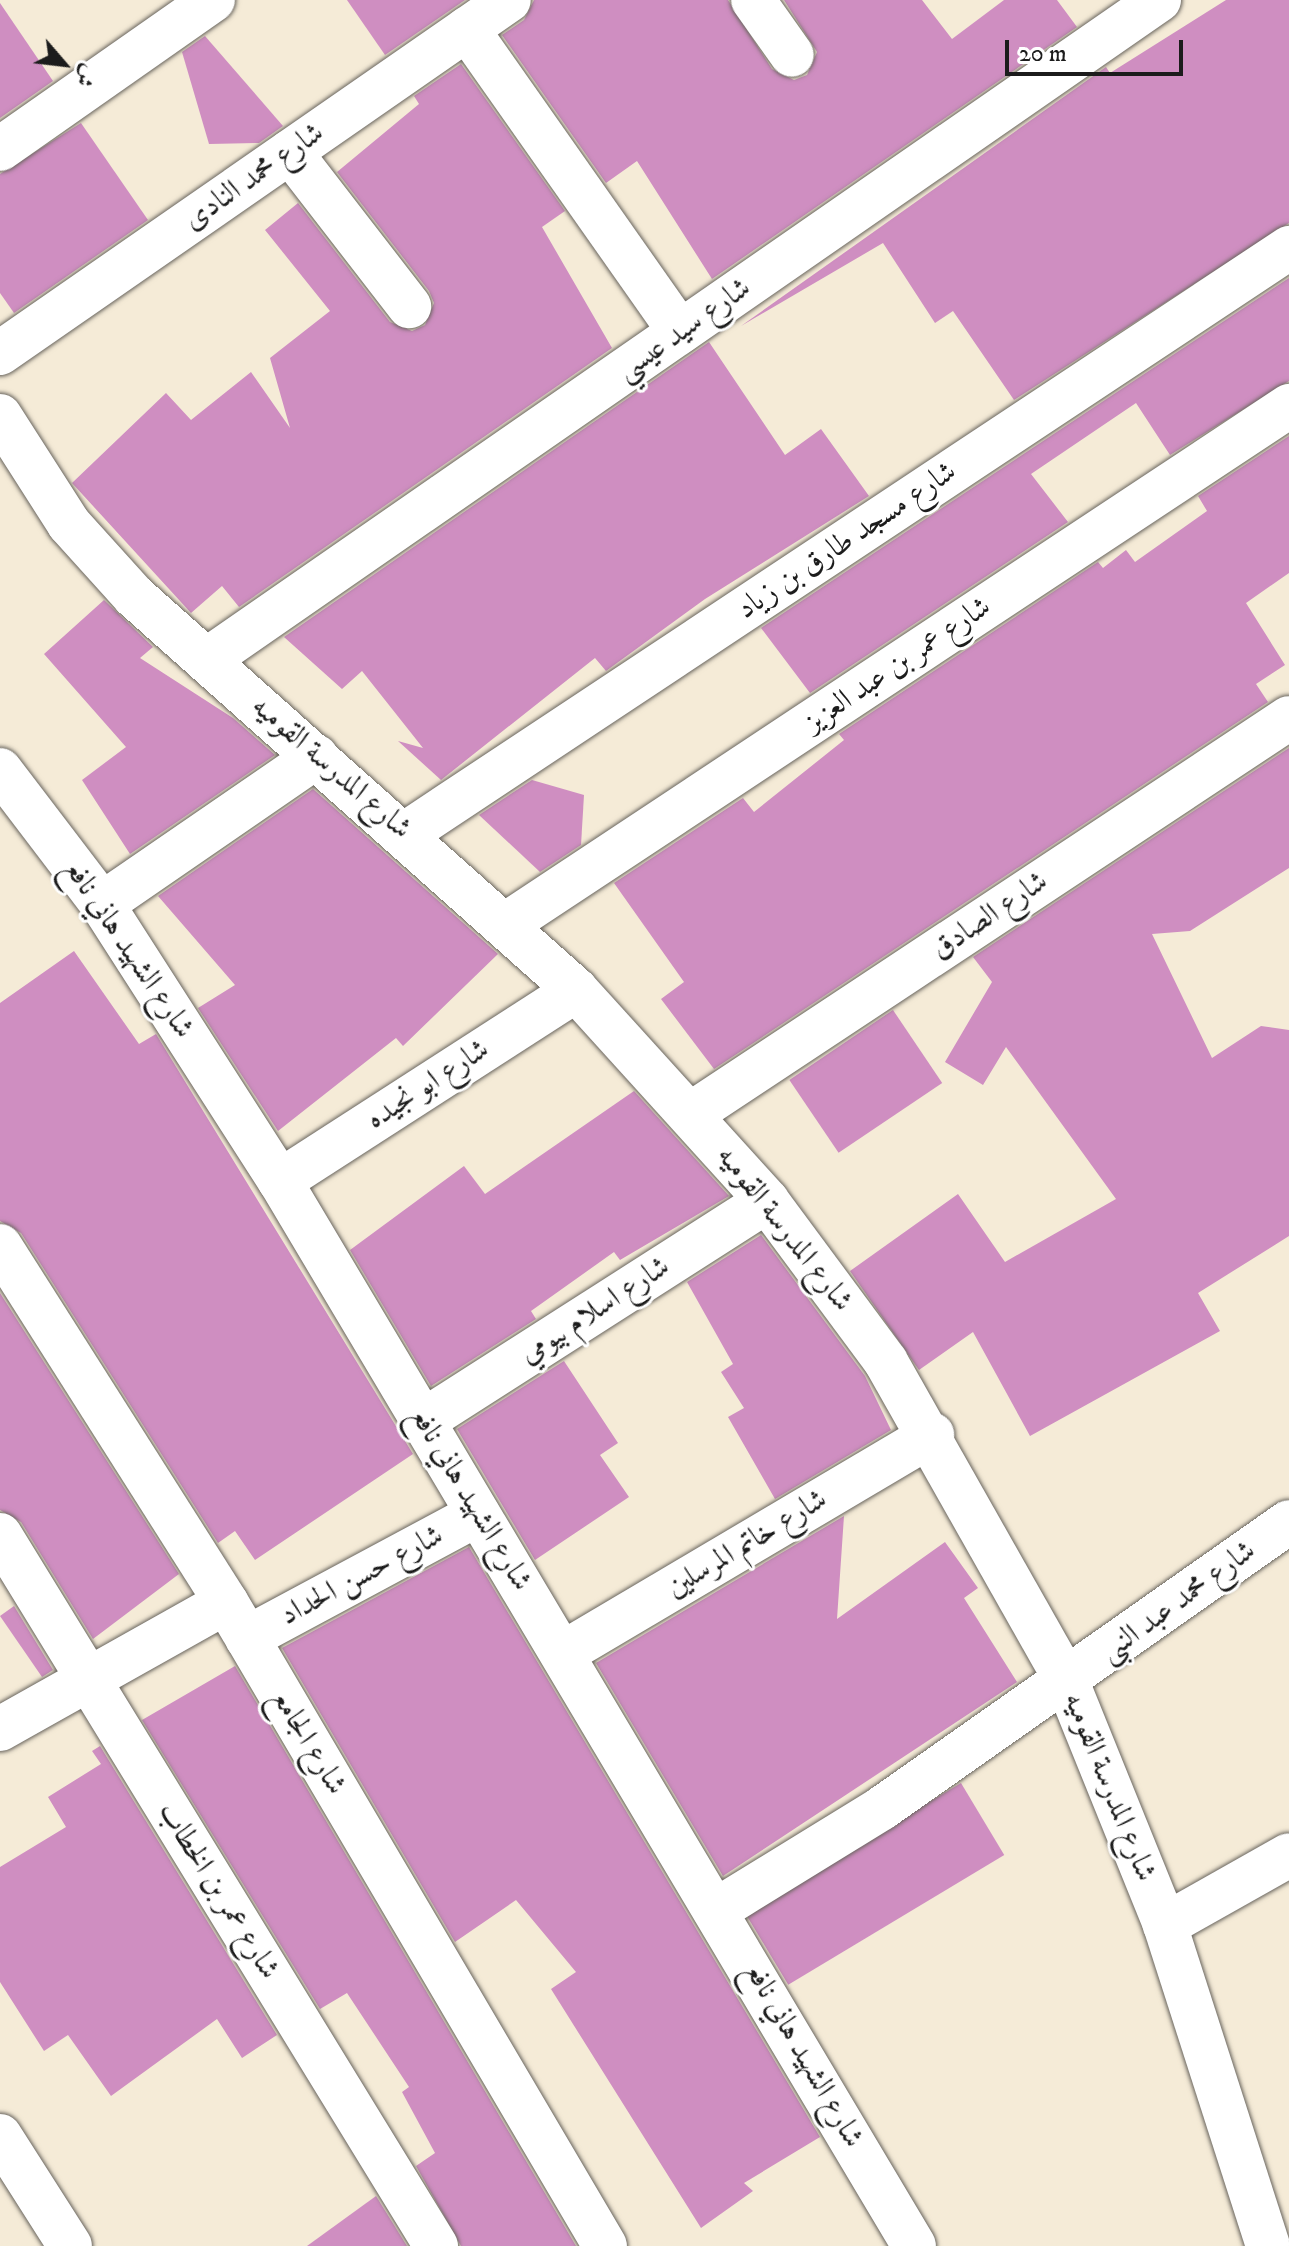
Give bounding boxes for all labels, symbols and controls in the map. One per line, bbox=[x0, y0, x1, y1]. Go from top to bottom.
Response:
north arrow bbox=[24, 24, 104, 104]
scale bar bbox=[1009, 24, 1187, 74]
text: 20 m bbox=[1019, 39, 1067, 69]
text: ش bbox=[69, 60, 103, 91]
street label: شارع محمد النادى bbox=[177, 115, 331, 239]
street label: شارع سيد عيسي bbox=[610, 271, 758, 389]
street label: شارع مسجد طارق بن زياد bbox=[730, 454, 964, 628]
street label: شارع عمر بن عبد العزيز bbox=[798, 589, 998, 741]
street label: شارع المدرسة القوميه bbox=[244, 689, 418, 847]
street label: شارع الشهيد هاني نافع bbox=[55, 853, 201, 1045]
street label: شارع الصادق bbox=[925, 864, 1055, 968]
street label: شارع ابو نجيده bbox=[360, 1032, 496, 1138]
street label: شارع المدرسة القوميه bbox=[708, 1139, 860, 1319]
street label: شارع اسلام بيومي bbox=[513, 1249, 677, 1373]
street label: شارع الشهيد هاني نافع bbox=[401, 1400, 539, 1598]
street label: شارع خاتم المرسلين bbox=[660, 1482, 834, 1606]
street label: شارع حسن الحداد bbox=[274, 1518, 450, 1634]
street label: شارع محمد عبد النبى bbox=[1093, 1533, 1263, 1671]
street label: شارع الجامع bbox=[262, 1682, 354, 1802]
street label: شارع المدرسة القوميه bbox=[1055, 1687, 1163, 1887]
street label: شارع عمر بن الخطاب bbox=[149, 1796, 287, 1986]
street label: شارع الشهيد هاني نافع bbox=[735, 1956, 871, 2154]

